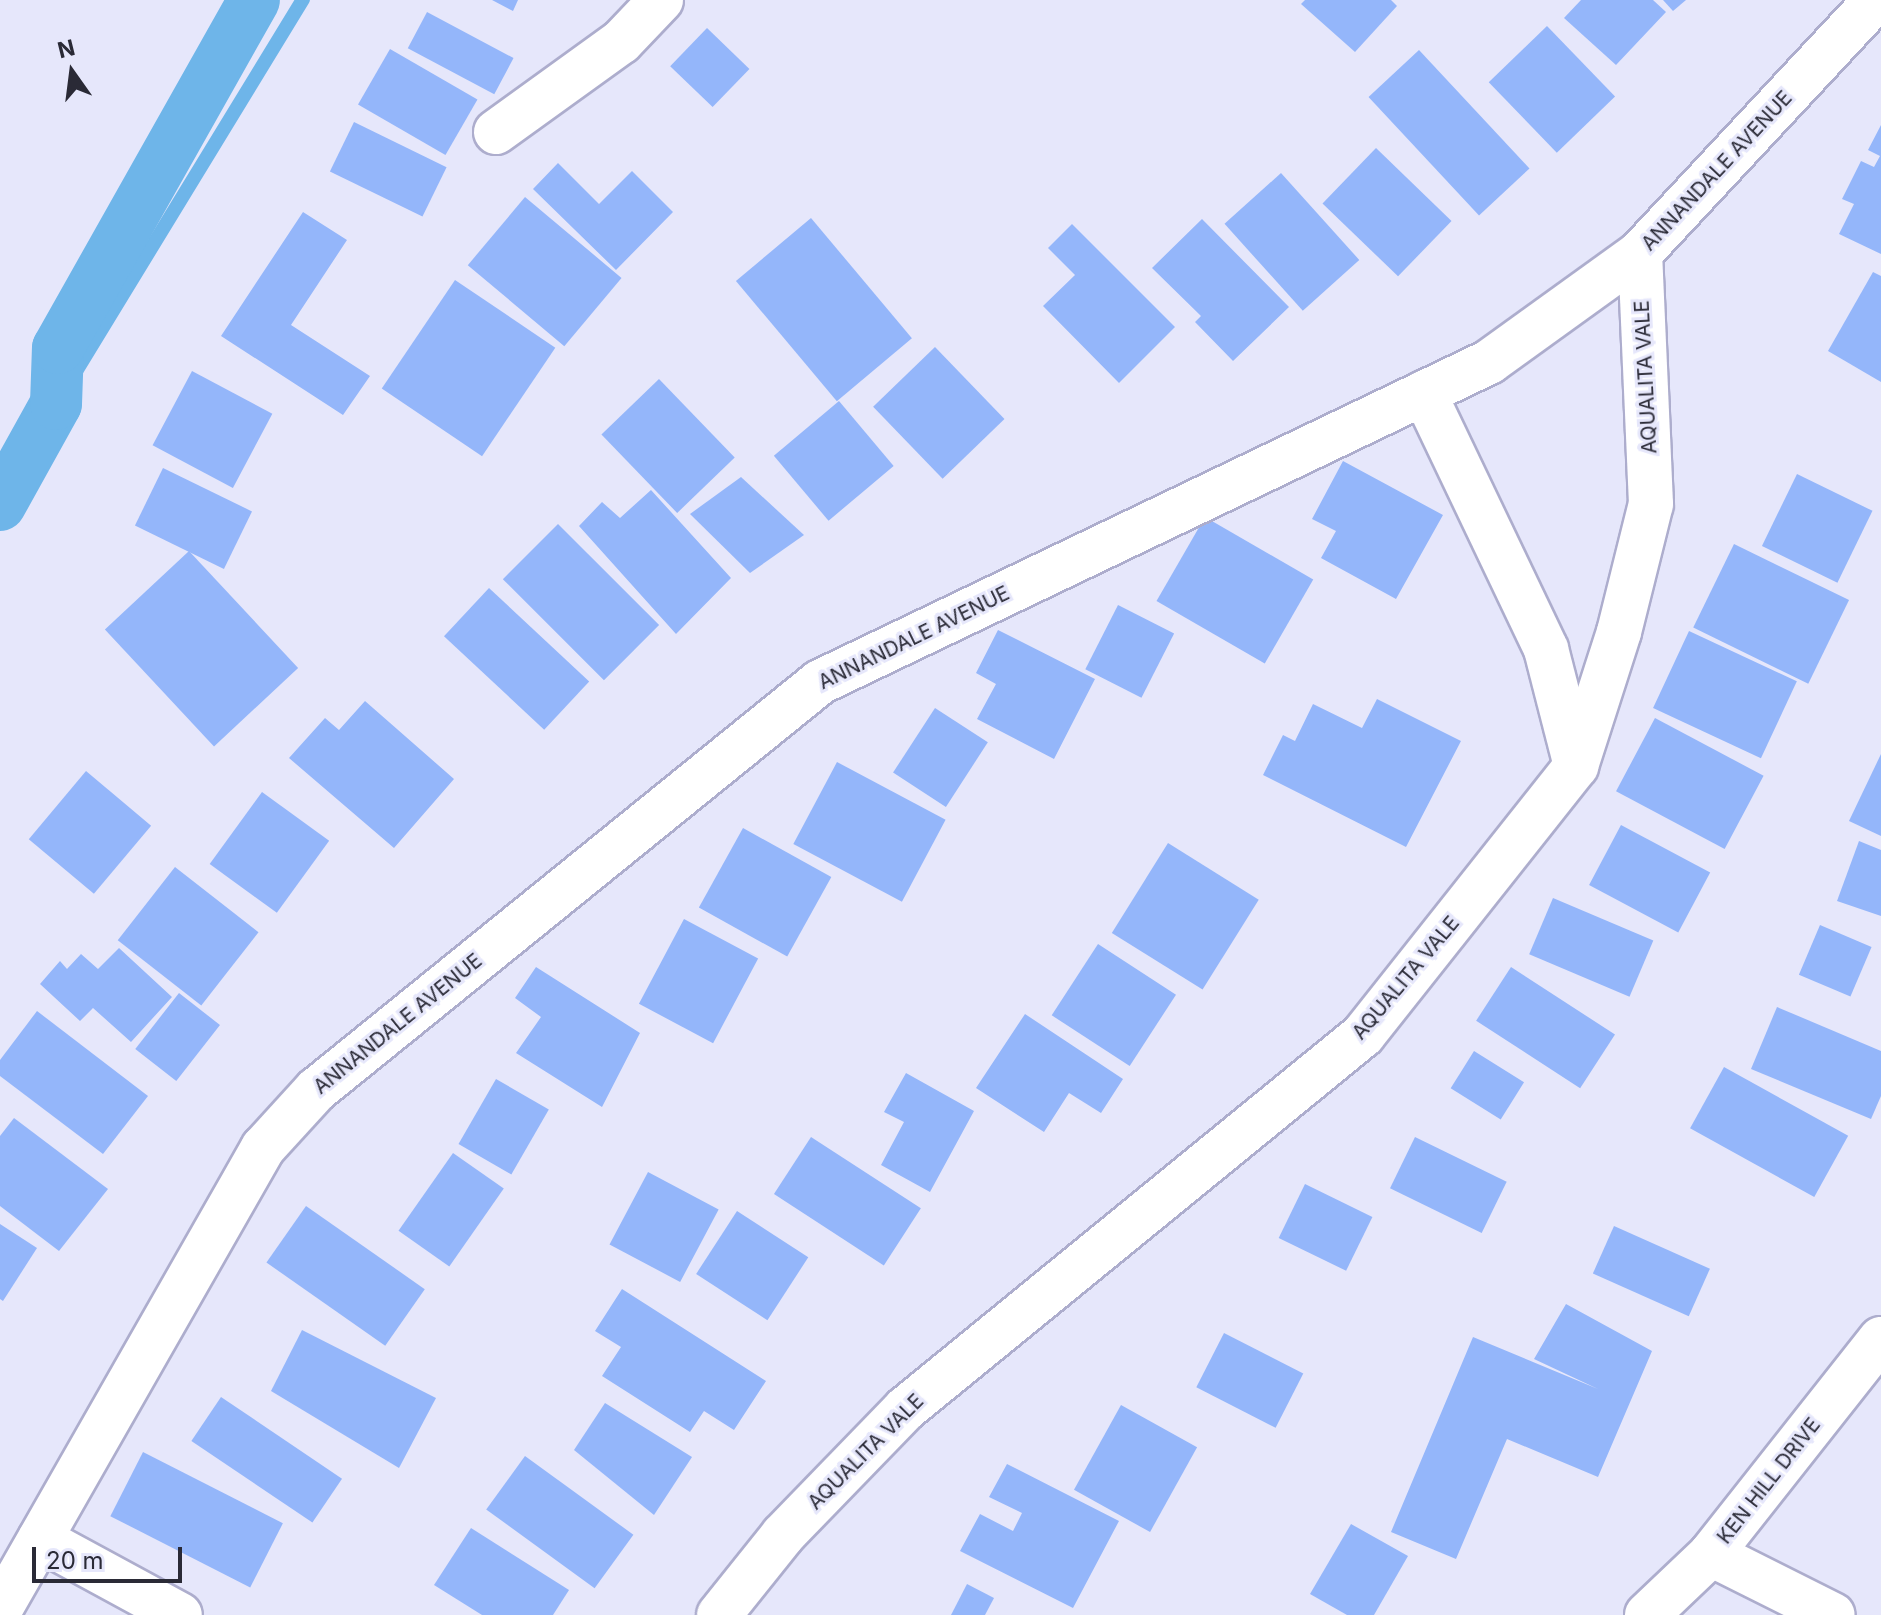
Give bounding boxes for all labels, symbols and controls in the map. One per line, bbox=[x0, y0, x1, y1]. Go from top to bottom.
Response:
north arrow bbox=[32, 32, 112, 112]
text: N bbox=[55, 34, 77, 63]
street label: ANNANDALE AVENUE bbox=[1637, 86, 1797, 256]
street label: AQUALITA VALE bbox=[1630, 300, 1662, 454]
street label: ANNANDALE AVENUE bbox=[815, 581, 1013, 695]
street label: AQUALITA VALE bbox=[1347, 911, 1465, 1045]
street label: ANNANDALE AVENUE bbox=[309, 949, 487, 1099]
street label: AQUALITA VALE bbox=[803, 1389, 929, 1515]
street label: KEN HILL DRIVE bbox=[1712, 1413, 1826, 1549]
scale bar bbox=[36, 1531, 186, 1581]
text: 20 m bbox=[46, 1546, 104, 1575]

